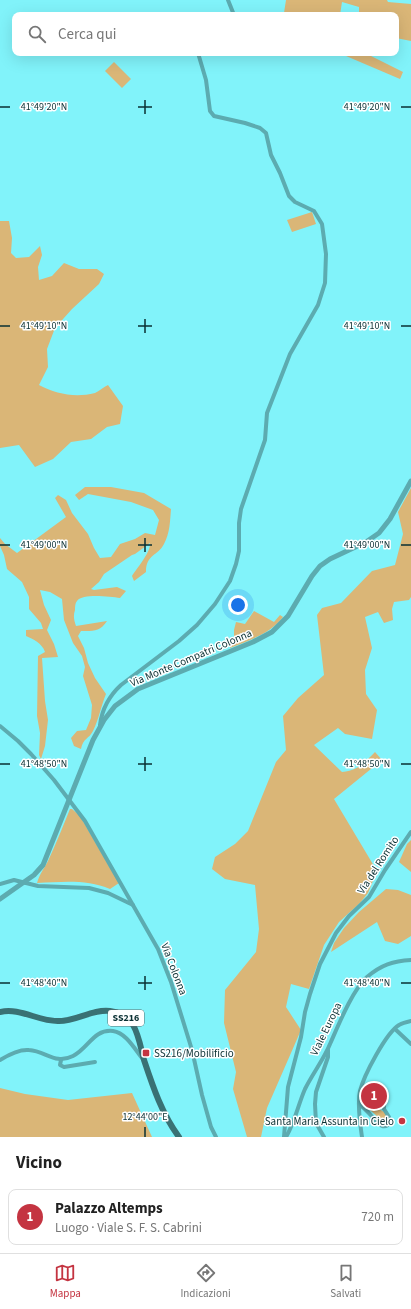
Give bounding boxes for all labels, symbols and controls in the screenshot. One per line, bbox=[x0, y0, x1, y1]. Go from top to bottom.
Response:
search box bbox=[12, 12, 399, 56]
icon: search bbox=[26, 23, 48, 45]
text: Cerca qui bbox=[58, 24, 117, 45]
text: 41°49'20"N bbox=[21, 100, 67, 114]
text: 41°49'20"N bbox=[344, 100, 390, 114]
text: 41°49'10"N bbox=[21, 319, 67, 333]
text: 41°49'10"N bbox=[344, 319, 390, 333]
text: 41°49'00"N bbox=[21, 538, 67, 552]
text: 41°49'00"N bbox=[344, 538, 390, 552]
your location bbox=[228, 595, 248, 615]
street label: Via Monte Compatri Colonna bbox=[128, 625, 254, 691]
text: 41°48'50"N bbox=[21, 757, 67, 771]
text: 41°48'50"N bbox=[344, 757, 390, 771]
street label: Via del Romito bbox=[354, 833, 402, 897]
street label: Via Colonna bbox=[157, 941, 191, 997]
text: 41°48'40"N bbox=[21, 976, 67, 990]
text: 41°48'40"N bbox=[344, 976, 390, 990]
street label: Viale Europa bbox=[307, 1000, 345, 1058]
road number: SS216 bbox=[108, 1010, 144, 1026]
place label: SS216/Mobilificio bbox=[154, 1046, 234, 1061]
marker: SS216/Mobilificio bbox=[141, 1048, 151, 1058]
pin: 1 bbox=[361, 1081, 387, 1111]
text: 12°44'00"E bbox=[122, 1110, 168, 1124]
place label: Santa Maria Assunta in Cielo bbox=[265, 1114, 394, 1129]
marker: Santa Maria Assunta in Cielo bbox=[397, 1116, 407, 1126]
text: Vicino bbox=[16, 1151, 62, 1175]
text: Palazzo Altemps bbox=[55, 1198, 163, 1219]
text: 1 bbox=[27, 1208, 33, 1226]
text: 720 m bbox=[361, 1208, 394, 1226]
text: Luogo · Viale S. F. S. Cabrini bbox=[55, 1219, 202, 1237]
tab: Mappa bbox=[50, 1262, 81, 1301]
tab: Indicazioni bbox=[180, 1262, 231, 1301]
tab: Salvati bbox=[330, 1262, 361, 1301]

